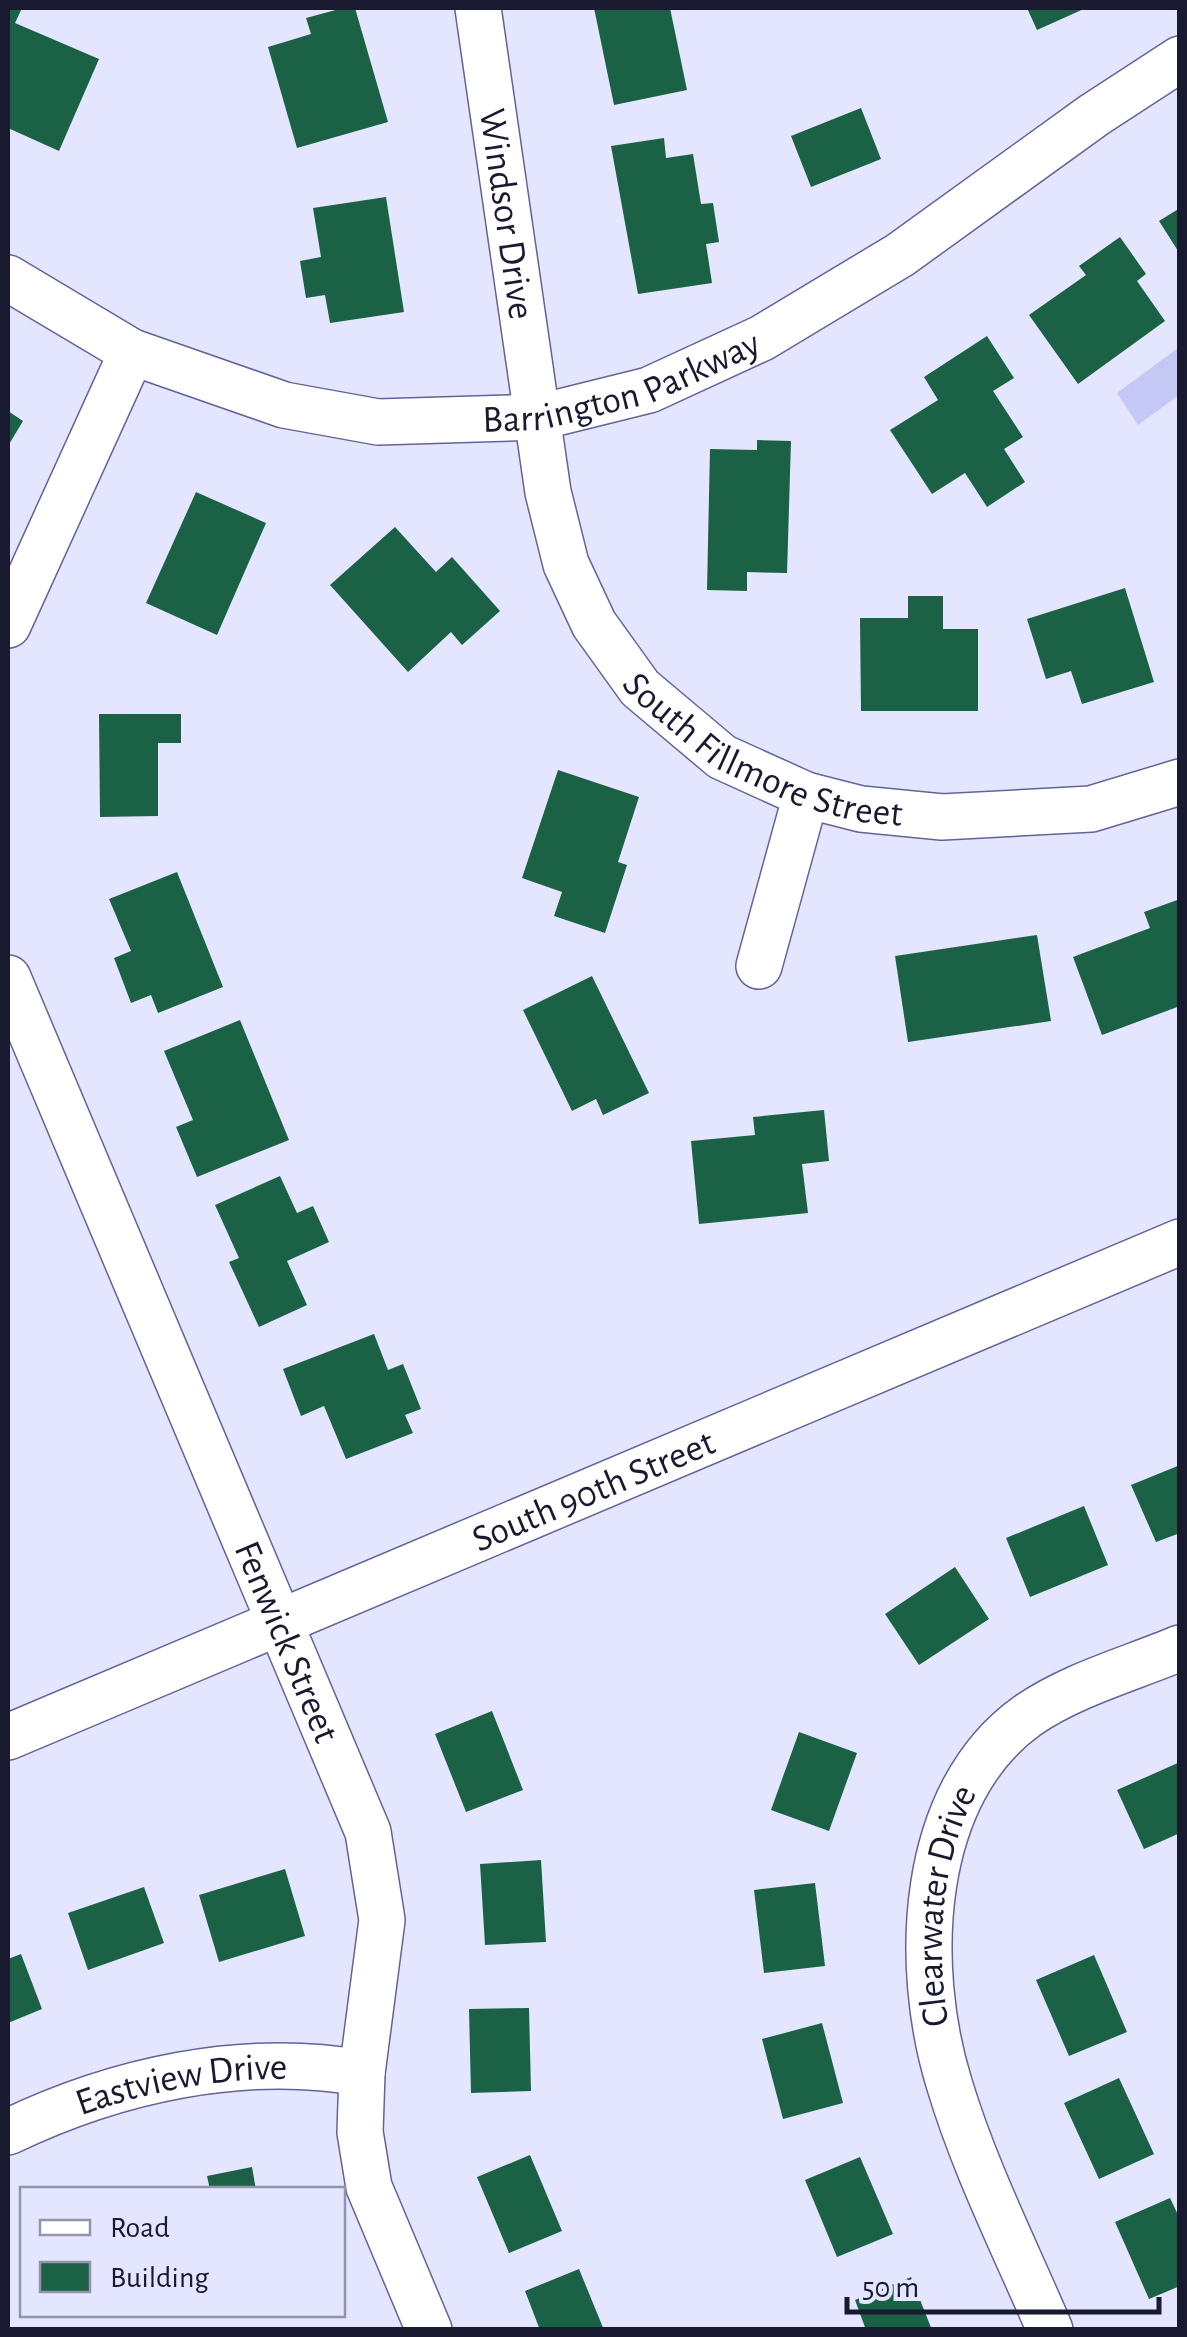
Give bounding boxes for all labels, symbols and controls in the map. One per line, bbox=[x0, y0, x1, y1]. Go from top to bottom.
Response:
street label: Windsor Drive bbox=[472, 106, 540, 322]
street label: Barrington Parkway bbox=[482, 325, 766, 440]
street label: South Fillmore Street bbox=[615, 666, 904, 834]
street label: South 90th Street bbox=[467, 1424, 720, 1560]
street label: Fenwick Street bbox=[227, 1536, 345, 1748]
street label: Clearwater Drive bbox=[912, 1779, 984, 2029]
street label: Eastview Drive bbox=[71, 2049, 287, 2123]
legend bbox=[20, 2187, 345, 2317]
text: Road bbox=[110, 2213, 170, 2243]
scale bar bbox=[847, 2252, 1160, 2314]
text: Building bbox=[110, 2263, 209, 2293]
text: 50 m bbox=[862, 2273, 919, 2303]

